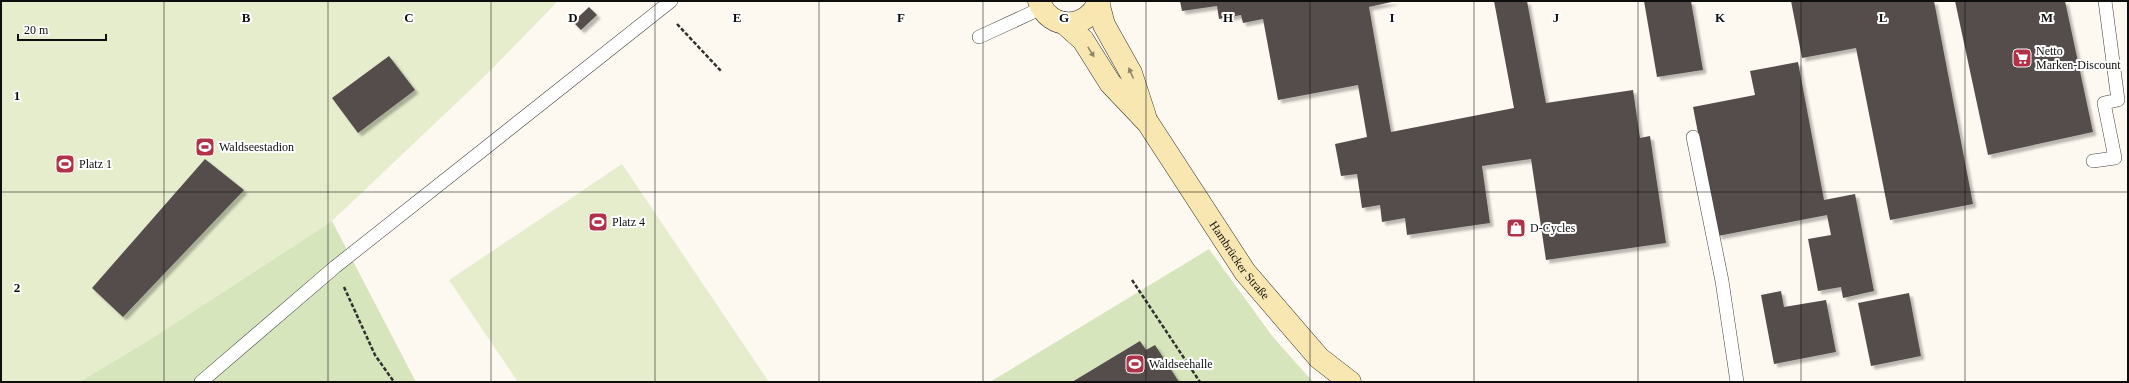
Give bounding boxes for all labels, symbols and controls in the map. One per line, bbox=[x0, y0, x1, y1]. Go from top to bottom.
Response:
text: B bbox=[242, 10, 251, 25]
text: C bbox=[404, 10, 414, 25]
text: D bbox=[568, 10, 578, 25]
text: E bbox=[733, 10, 741, 25]
text: F bbox=[897, 10, 905, 25]
text: G bbox=[1059, 10, 1069, 25]
text: H bbox=[1223, 10, 1233, 25]
text: I bbox=[1389, 10, 1395, 25]
text: J bbox=[1553, 10, 1560, 25]
text: K bbox=[1715, 10, 1726, 25]
text: L bbox=[1879, 10, 1888, 25]
text: M bbox=[2041, 10, 2053, 25]
scale bar bbox=[18, 16, 106, 42]
text: 20 m bbox=[24, 23, 49, 37]
place label: Netto Marken-Discount bbox=[2036, 44, 2121, 72]
one-way arrow bbox=[1087, 47, 1095, 58]
supermarket icon: Netto Marken-Discount bbox=[2011, 47, 2033, 69]
one-way arrow bbox=[1127, 67, 1134, 79]
text: 1 bbox=[14, 88, 20, 103]
sports icon: Waldseestadion bbox=[194, 136, 216, 158]
place label: Waldseestadion bbox=[219, 140, 294, 154]
sports icon: Platz 1 bbox=[54, 153, 76, 175]
place label: Platz 1 bbox=[79, 157, 112, 171]
sports icon: Platz 4 bbox=[587, 211, 609, 233]
place label: Platz 4 bbox=[612, 215, 645, 229]
shop icon: D-Cycles bbox=[1505, 217, 1527, 239]
street label: Hambrücker Straße bbox=[1207, 218, 1272, 302]
place label: D-Cycles bbox=[1530, 221, 1576, 235]
text: 2 bbox=[14, 280, 20, 295]
sports icon: Waldseehalle bbox=[1124, 353, 1146, 375]
place label: Waldseehalle bbox=[1149, 357, 1213, 371]

